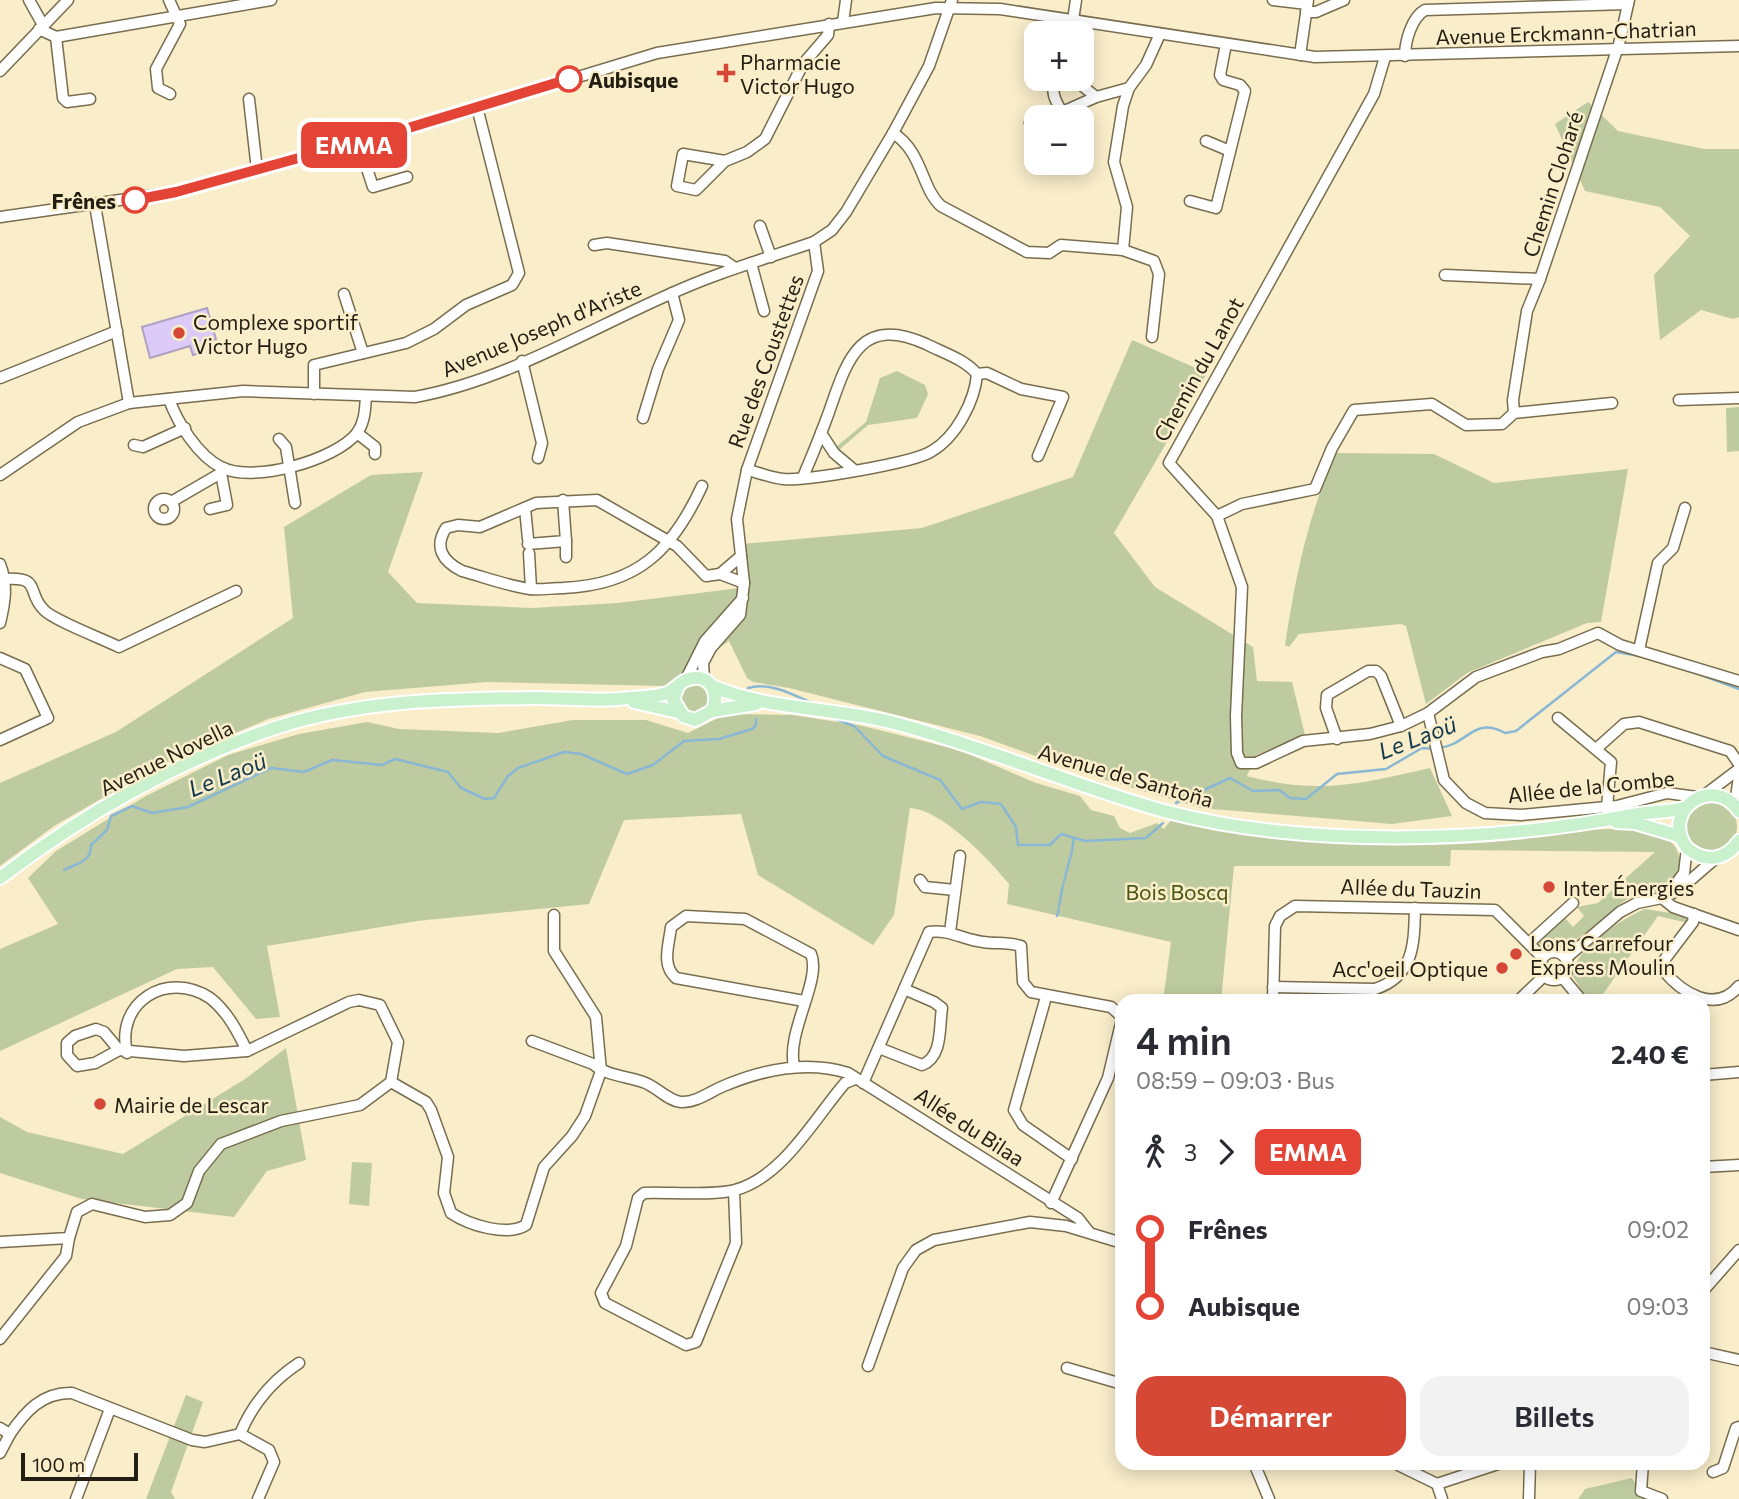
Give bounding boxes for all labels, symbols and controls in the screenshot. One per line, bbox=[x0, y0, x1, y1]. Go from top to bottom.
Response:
street label: Avenue Erckmann-Chatrian bbox=[1435, 15, 1697, 49]
map controls bbox=[1024, 21, 1094, 175]
button: + bbox=[1024, 21, 1094, 91]
place label: Pharmacie Victor Hugo bbox=[740, 49, 855, 98]
marker: Pharmacie Victor Hugo bbox=[718, 65, 734, 81]
marker: Aubisque bbox=[556, 66, 582, 92]
place label: Aubisque bbox=[588, 67, 678, 92]
button: − bbox=[1024, 105, 1094, 175]
street label: Chemin Cloharé bbox=[1517, 108, 1587, 260]
line badge: EMMA bbox=[305, 122, 403, 168]
text: EMMA bbox=[315, 130, 393, 159]
marker: Frênes bbox=[122, 187, 148, 213]
place label: Frênes bbox=[52, 188, 116, 213]
street label: Rue des Coustettes bbox=[722, 271, 808, 451]
street label: Avenue Joseph d'Ariste bbox=[438, 275, 644, 381]
street label: Chemin du Lanot bbox=[1148, 292, 1248, 446]
place label: Complexe sportif Victor Hugo bbox=[193, 309, 359, 358]
marker: Complexe sportif Victor Hugo bbox=[171, 325, 187, 341]
water label: Le Laoü bbox=[1374, 709, 1460, 765]
street label: Avenue Novella bbox=[95, 714, 237, 800]
street label: Avenue de Santoña bbox=[1036, 738, 1216, 812]
water label: Le Laoü bbox=[184, 746, 270, 802]
street label: Allée de la Combe bbox=[1506, 765, 1676, 807]
street label: Allée du Tauzin bbox=[1340, 873, 1482, 903]
place label: Inter Énergies bbox=[1563, 875, 1694, 900]
park label: Bois Boscq bbox=[1125, 879, 1229, 904]
marker: Inter Énergies bbox=[1541, 879, 1557, 895]
place label: Lons Carrefour Express Moulin bbox=[1530, 930, 1675, 979]
marker: Lons Carrefour Express Moulin bbox=[1508, 946, 1524, 962]
place label: Acc'oeil Optique bbox=[1332, 956, 1488, 981]
marker: Acc'oeil Optique bbox=[1494, 960, 1510, 976]
text: 4 min bbox=[1136, 1016, 1232, 1063]
text: 2.40 € bbox=[1611, 1038, 1689, 1069]
text: 08:59 – 09:03 · Bus bbox=[1136, 1066, 1335, 1094]
street label: Allée du Bilaa bbox=[911, 1081, 1029, 1171]
place label: Mairie de Lescar bbox=[114, 1092, 269, 1117]
marker: Mairie de Lescar bbox=[92, 1096, 108, 1112]
icon: walk bbox=[1136, 1133, 1174, 1171]
icon: forward bbox=[1207, 1133, 1245, 1171]
text: EMMA bbox=[1269, 1137, 1347, 1166]
text: 3 bbox=[1184, 1138, 1197, 1166]
text: Frênes bbox=[1188, 1213, 1268, 1244]
text: 09:02 bbox=[1627, 1215, 1689, 1243]
text: Aubisque bbox=[1188, 1290, 1300, 1321]
text: 09:03 bbox=[1627, 1292, 1689, 1320]
button: Démarrer bbox=[1136, 1376, 1406, 1456]
button: Billets bbox=[1420, 1376, 1689, 1456]
scale bar bbox=[21, 1450, 138, 1482]
text: 100 m bbox=[32, 1453, 85, 1476]

